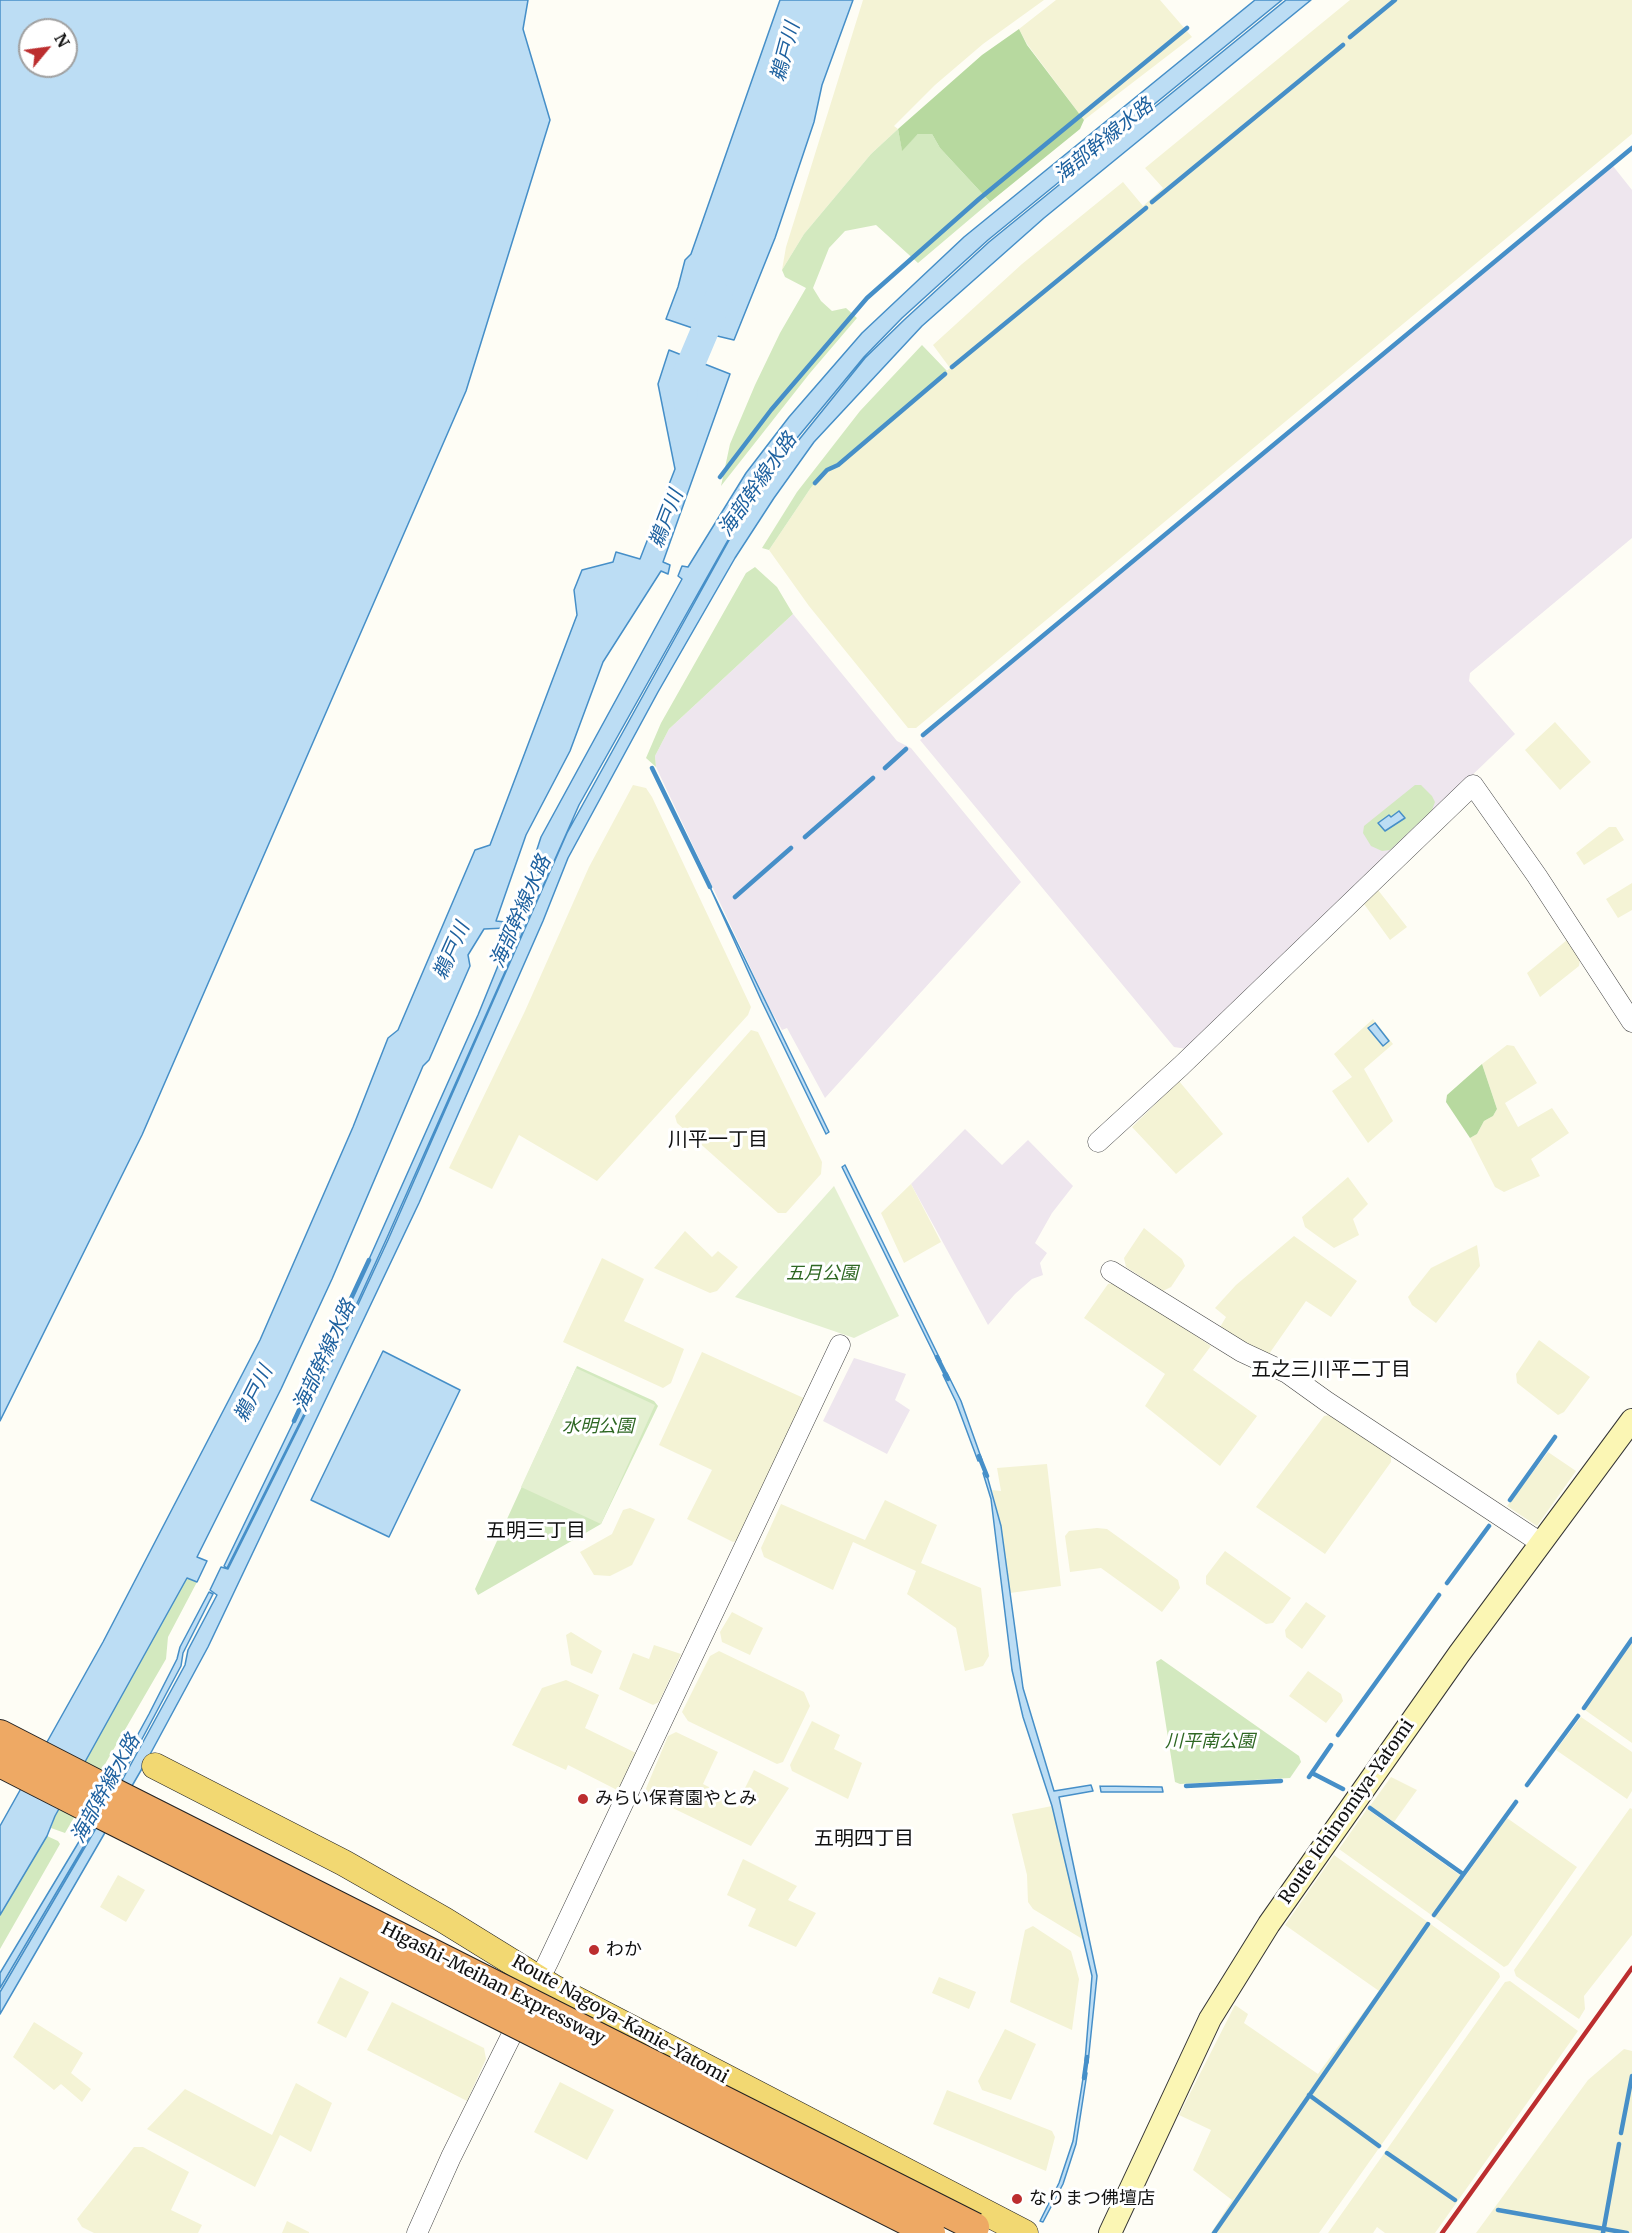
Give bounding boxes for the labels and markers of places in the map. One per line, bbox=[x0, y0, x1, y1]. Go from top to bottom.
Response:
place label: みらい保育園やとみ bbox=[595, 1788, 757, 1810]
marker: みらい保育園やとみ bbox=[576, 1792, 590, 1806]
place label: わか bbox=[606, 1939, 642, 1961]
marker: わか bbox=[587, 1943, 601, 1957]
place label: なりまつ佛壇店 bbox=[1029, 2188, 1155, 2210]
marker: なりまつ佛壇店 bbox=[1010, 2192, 1024, 2206]

